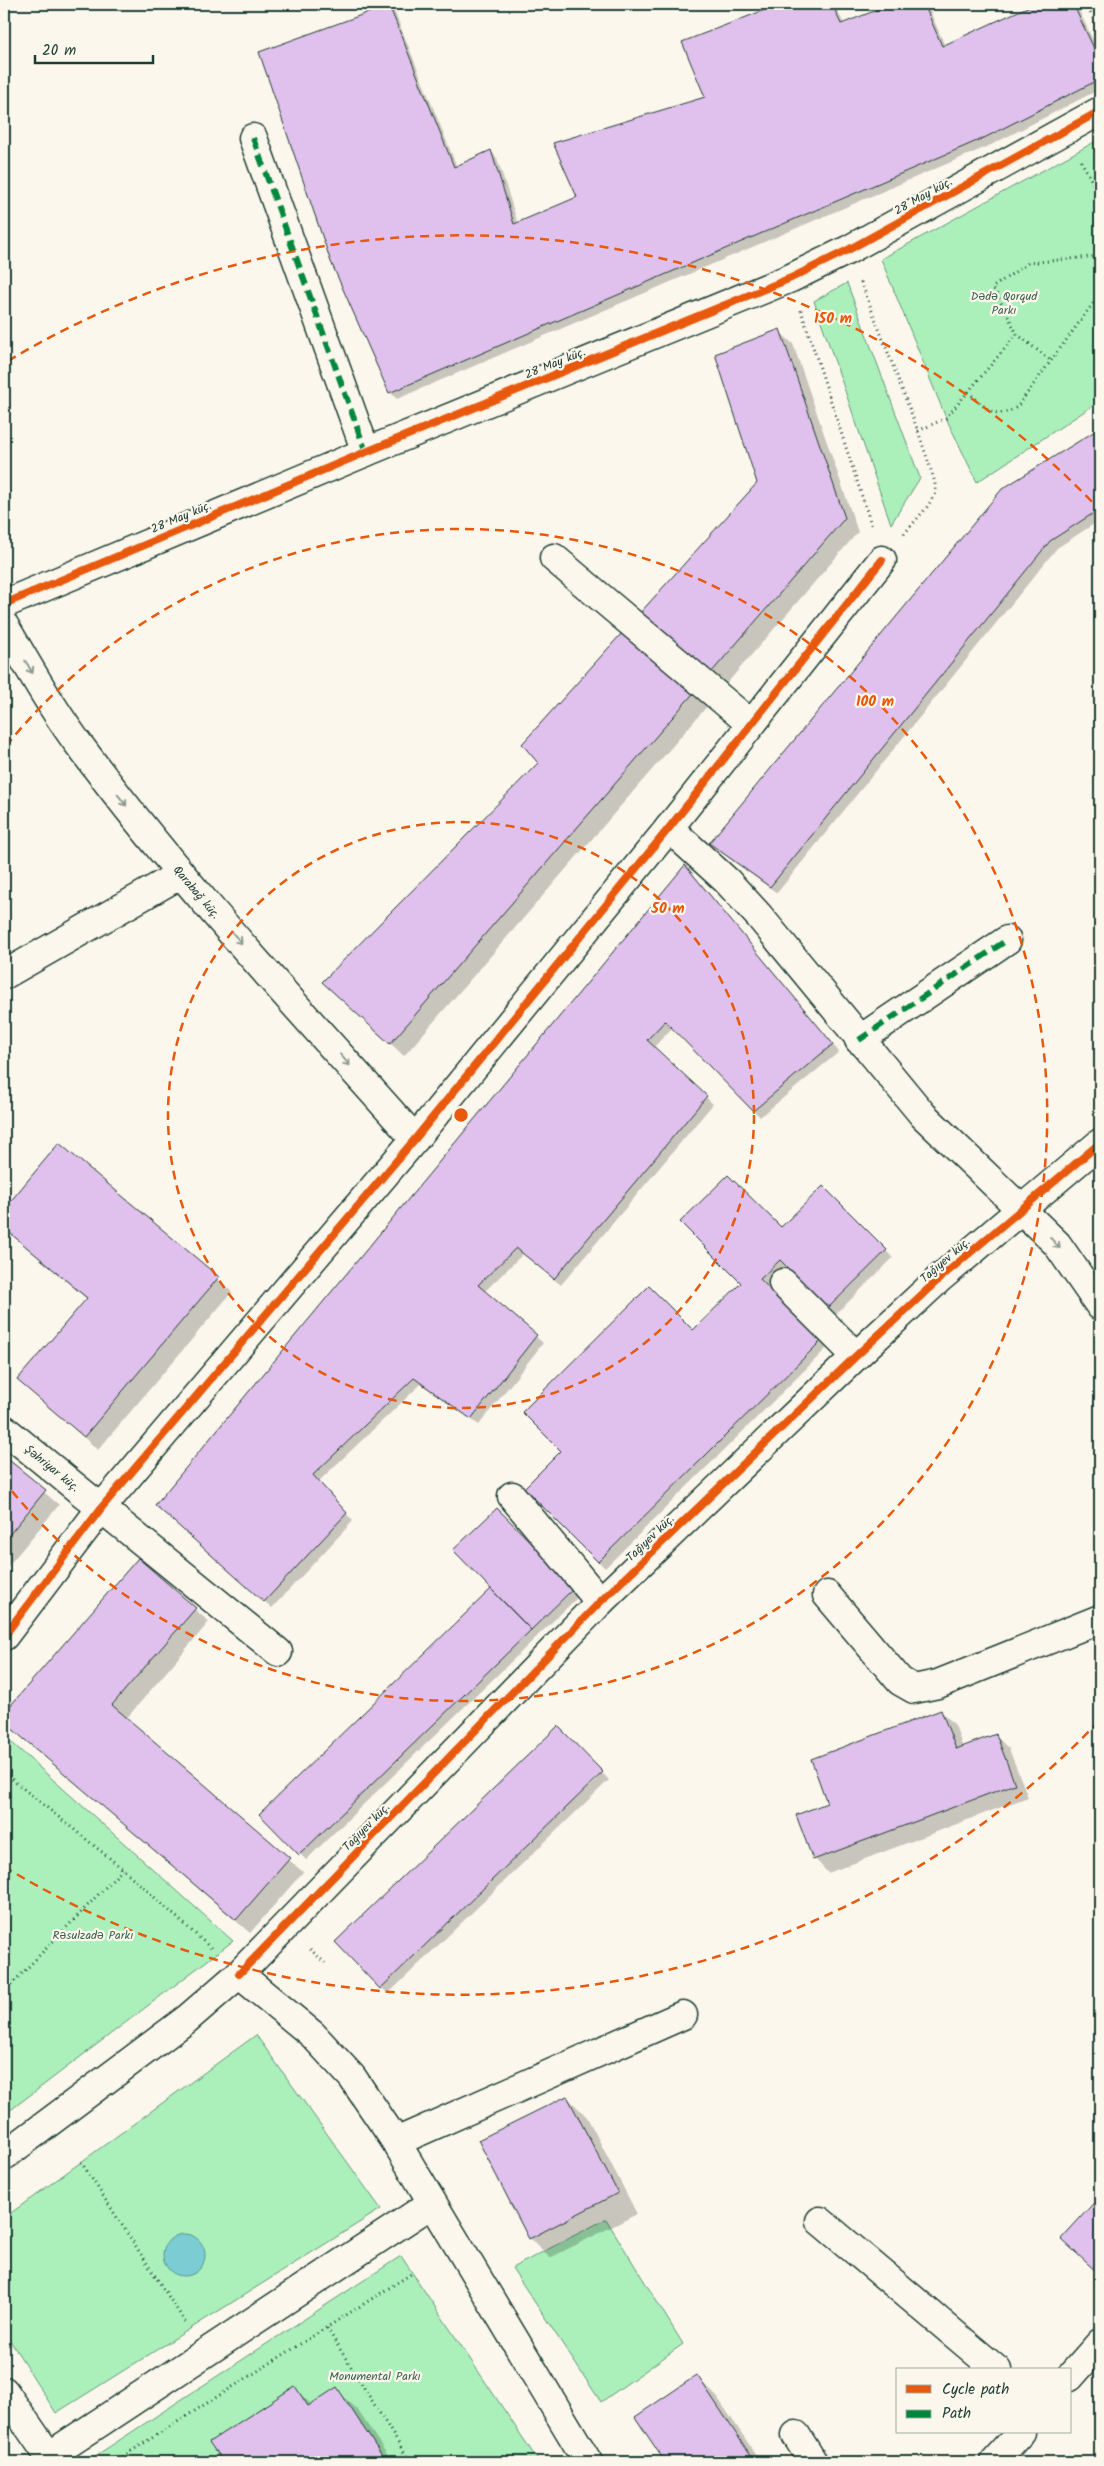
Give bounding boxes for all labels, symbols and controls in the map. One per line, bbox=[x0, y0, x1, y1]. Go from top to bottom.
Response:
scale bar bbox=[35, 32, 152, 64]
text: 20 m bbox=[42, 39, 76, 63]
street label: 28 May küç. bbox=[891, 173, 956, 220]
park label: Dədə Qorqud Parkı bbox=[971, 287, 1038, 320]
text: 150 m bbox=[814, 307, 852, 331]
street label: 28 May küç. bbox=[522, 343, 589, 384]
street label: 28 May küç. bbox=[148, 496, 215, 539]
one-way arrow bbox=[24, 660, 34, 674]
text: 100 m bbox=[856, 690, 894, 714]
one-way arrow bbox=[117, 793, 128, 806]
street label: Qarabağ küç. bbox=[168, 862, 225, 924]
text: 50 m bbox=[650, 897, 685, 921]
one-way arrow bbox=[232, 931, 243, 944]
one-way arrow bbox=[339, 1053, 351, 1066]
centre of rings bbox=[452, 1106, 470, 1124]
street label: Tağıyev küç. bbox=[916, 1233, 975, 1288]
one-way arrow bbox=[1049, 1236, 1061, 1249]
street label: Şəhriyar küç. bbox=[20, 1440, 84, 1497]
street label: Tağıyev küç. bbox=[622, 1510, 679, 1566]
street label: Tağıyev küç. bbox=[338, 1799, 395, 1856]
park label: Rəsulzadə Parkı bbox=[53, 1926, 133, 1945]
park label: Monumental Parkı bbox=[329, 2367, 421, 2386]
legend bbox=[896, 2368, 1072, 2434]
text: Cycle path bbox=[942, 2378, 1009, 2402]
text: Path bbox=[942, 2402, 971, 2426]

